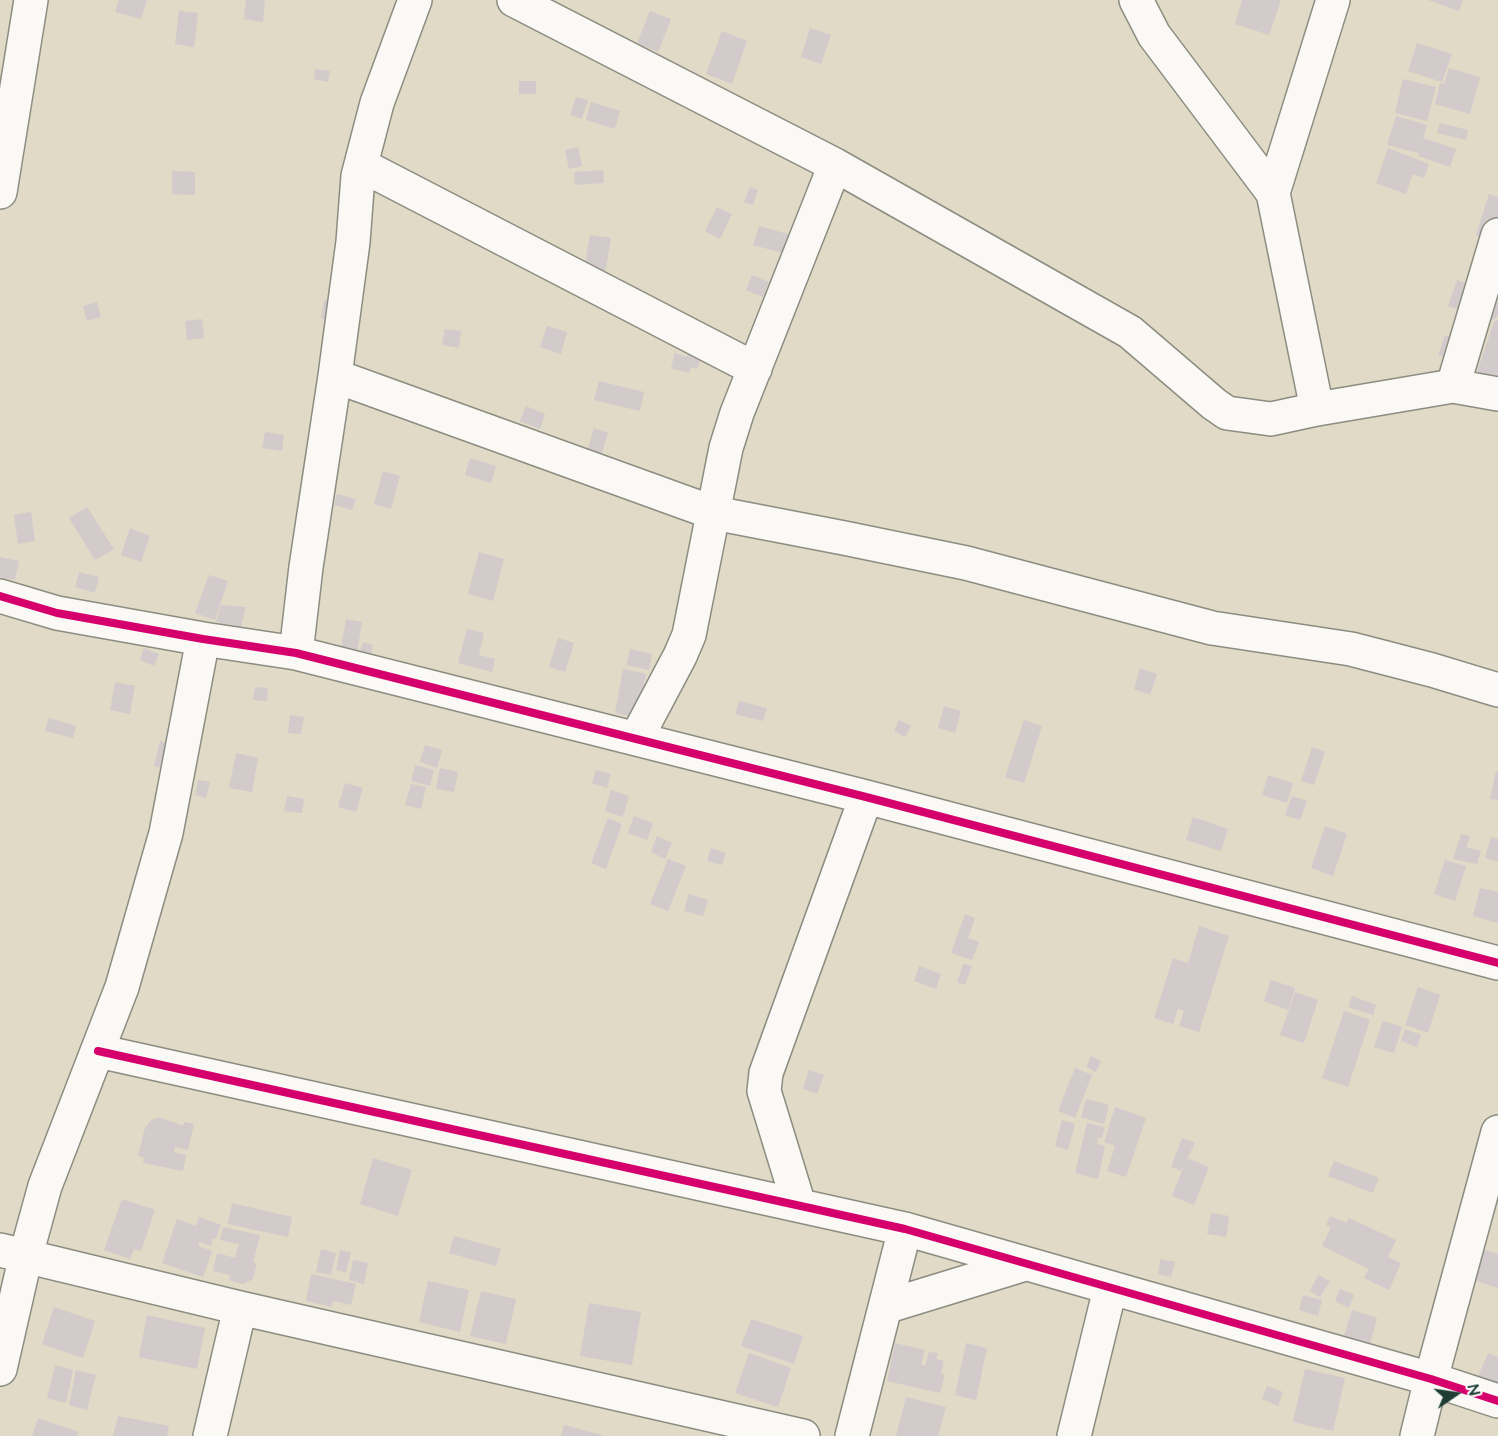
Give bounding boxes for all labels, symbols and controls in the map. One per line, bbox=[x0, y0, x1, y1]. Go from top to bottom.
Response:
north arrow bbox=[1426, 1364, 1486, 1424]
text: N bbox=[1462, 1383, 1485, 1397]

